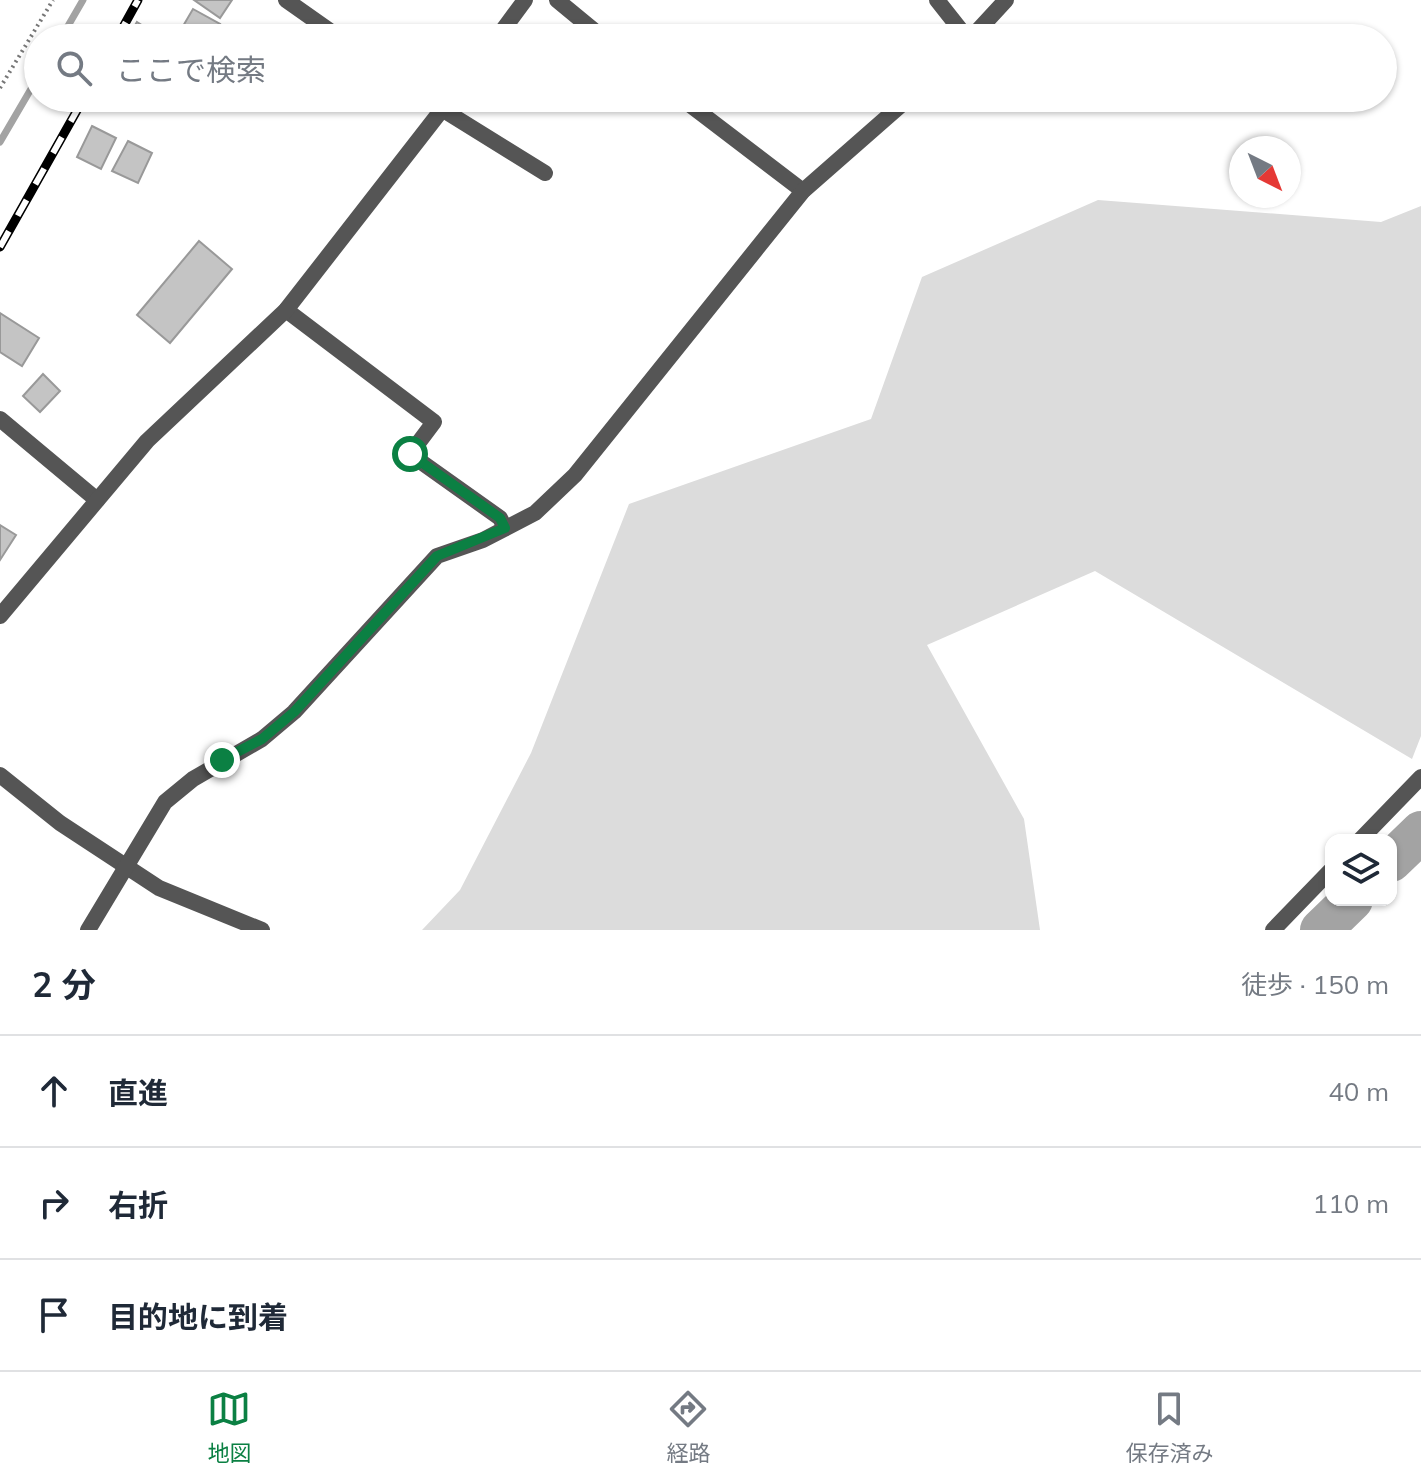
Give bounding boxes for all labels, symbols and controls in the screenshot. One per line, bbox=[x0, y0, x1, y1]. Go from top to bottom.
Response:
search box bbox=[24, 24, 1397, 112]
icon: search bbox=[52, 46, 96, 90]
text: ここで検索 bbox=[116, 51, 266, 89]
north arrow bbox=[1229, 136, 1301, 208]
route start bbox=[392, 436, 428, 472]
route end bbox=[204, 742, 240, 778]
map controls bbox=[1325, 834, 1397, 906]
button: layers bbox=[1325, 834, 1397, 906]
text: 2 分 bbox=[32, 963, 96, 1006]
text: 徒歩 · 150 m bbox=[1241, 968, 1389, 1001]
icon: ahead bbox=[32, 1069, 76, 1113]
text: 直進 bbox=[108, 1074, 168, 1112]
text: 40 m bbox=[1328, 1075, 1389, 1108]
icon: right bbox=[32, 1181, 76, 1225]
text: 右折 bbox=[108, 1186, 168, 1224]
text: 110 m bbox=[1313, 1187, 1389, 1220]
icon: arrive bbox=[32, 1293, 76, 1337]
text: 目的地に到着 bbox=[108, 1298, 288, 1336]
tab: 地図 bbox=[207, 1387, 252, 1467]
tab: 経路 bbox=[666, 1387, 711, 1467]
tab: 保存済み bbox=[1125, 1387, 1214, 1467]

